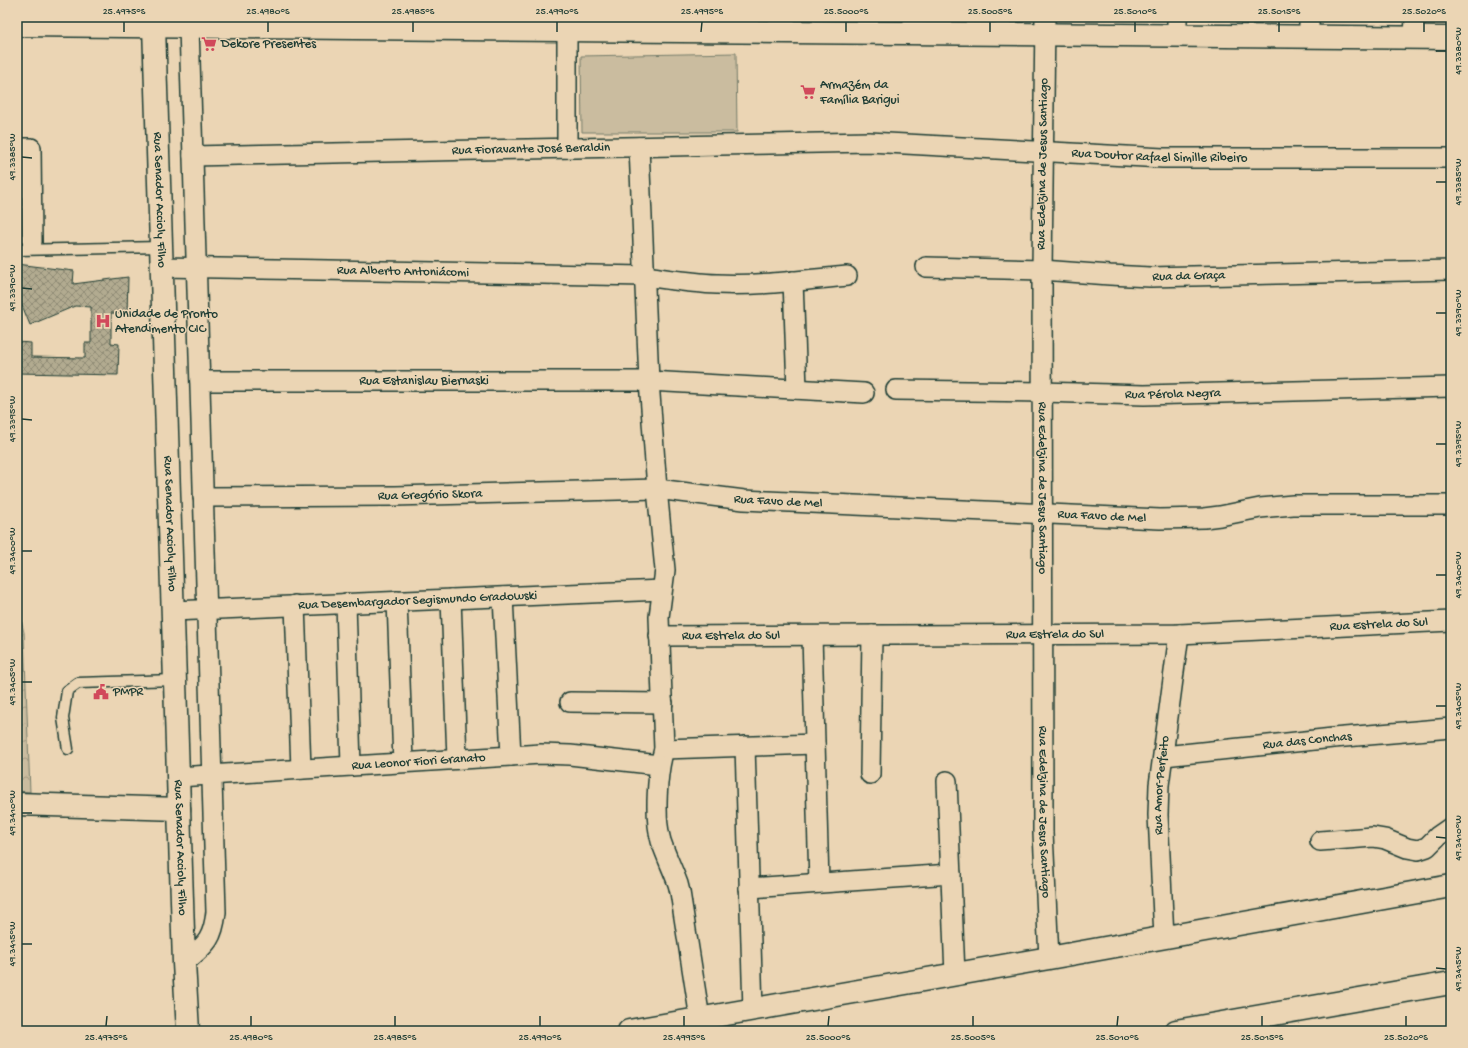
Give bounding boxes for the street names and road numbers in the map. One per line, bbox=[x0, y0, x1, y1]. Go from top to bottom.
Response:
street label: Rua Edelzina de Jesus Santiago bbox=[1034, 78, 1052, 250]
street label: Rua Senador Accioly Filho bbox=[150, 132, 169, 268]
street label: Rua Fioravante José Beraldin bbox=[452, 140, 611, 158]
street label: Rua Doutor Rafael Simille Ribeiro bbox=[1071, 146, 1248, 166]
street label: Rua Alberto Antoniácomi bbox=[337, 263, 470, 280]
street label: Rua da Graça bbox=[1152, 268, 1226, 284]
street label: Rua Estanislau Biernaski bbox=[359, 374, 489, 389]
street label: Rua Pérola Negra bbox=[1125, 385, 1222, 403]
street label: Rua Edelzina de Jesus Santiago bbox=[1035, 402, 1050, 574]
street label: Rua Senador Accioly Filho bbox=[160, 456, 180, 592]
street label: Rua Gregório Skora bbox=[378, 486, 483, 504]
street label: Rua Favo de Mel bbox=[733, 491, 823, 511]
street label: Rua Favo de Mel bbox=[1057, 507, 1147, 526]
street label: Rua Desembargador Segismundo Gradowski bbox=[298, 588, 538, 613]
street label: Rua Estrela do Sul bbox=[1329, 615, 1428, 634]
street label: Rua Estrela do Sul bbox=[1006, 627, 1104, 642]
street label: Rua Estrela do Sul bbox=[682, 628, 780, 643]
street label: Rua Edelzina de Jesus Santiago bbox=[1035, 726, 1054, 899]
street label: Rua das Conchas bbox=[1262, 729, 1353, 753]
street label: Rua Amor-Perfeito bbox=[1150, 735, 1173, 835]
street label: Rua Leonor Fiori Granato bbox=[351, 750, 486, 773]
street label: Rua Senador Accioly Filho bbox=[171, 779, 190, 916]

